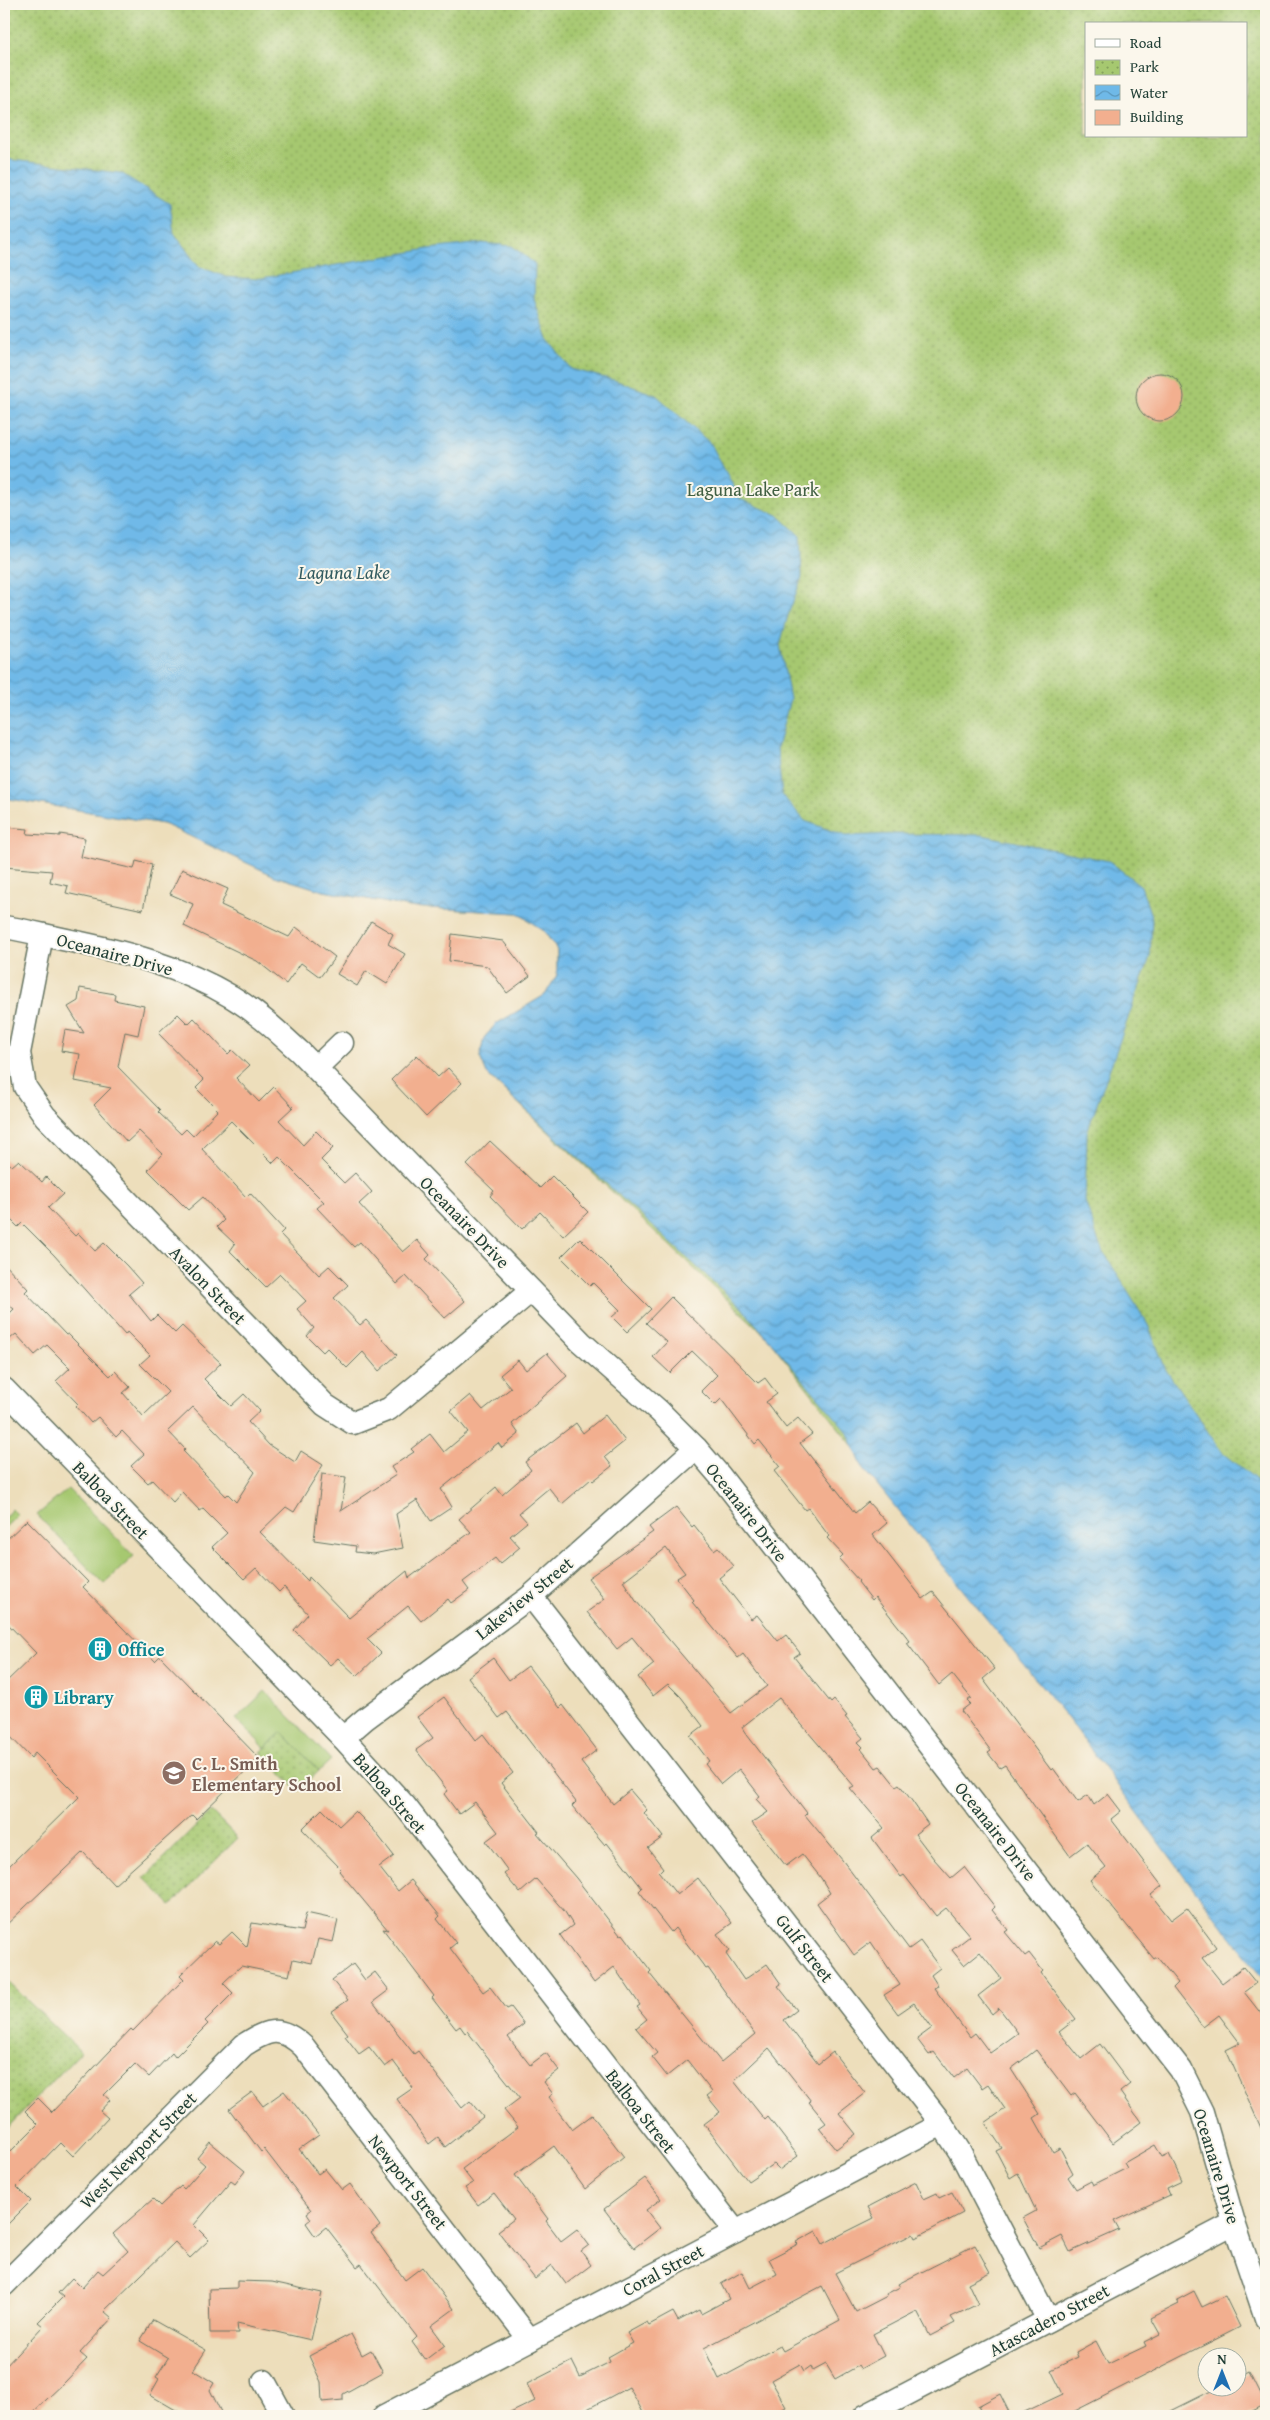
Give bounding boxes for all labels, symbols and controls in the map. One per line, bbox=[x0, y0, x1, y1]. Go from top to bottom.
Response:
legend bbox=[1085, 22, 1248, 138]
text: Road bbox=[1130, 32, 1161, 53]
text: Park bbox=[1130, 56, 1159, 77]
text: Water bbox=[1130, 82, 1168, 103]
text: Building bbox=[1130, 106, 1184, 127]
park label: Laguna Lake Park bbox=[687, 476, 820, 503]
water label: Laguna Lake bbox=[297, 558, 390, 586]
street label: Oceanaire Drive bbox=[54, 925, 176, 983]
street label: Oceanaire Drive bbox=[414, 1170, 516, 1274]
street label: Avalon Street bbox=[163, 1239, 253, 1331]
street label: Balboa Street bbox=[66, 1455, 156, 1546]
street label: Oceanaire Drive bbox=[700, 1457, 794, 1567]
street label: Lakeview Street bbox=[469, 1550, 579, 1646]
building icon: Office bbox=[87, 1636, 113, 1662]
place label: Office bbox=[118, 1636, 165, 1663]
building icon: Library bbox=[23, 1684, 49, 1710]
place label: Library bbox=[54, 1684, 114, 1711]
street label: Balboa Street bbox=[347, 1746, 434, 1840]
place label: C. L. Smith Elementary School bbox=[192, 1750, 342, 1798]
school or university icon: C. L. Smith Elementary School bbox=[161, 1760, 187, 1786]
street label: Oceanaire Drive bbox=[949, 1776, 1043, 1886]
street label: Gulf Street bbox=[770, 1908, 841, 1989]
street label: Balboa Street bbox=[599, 2063, 683, 2159]
street label: West Newport Street bbox=[73, 2085, 203, 2215]
street label: Oceanaire Drive bbox=[1187, 2105, 1247, 2227]
street label: Newport Street bbox=[362, 2128, 454, 2236]
street label: Coral Street bbox=[617, 2237, 709, 2303]
street label: Atascadero Street bbox=[984, 2276, 1115, 2363]
north arrow bbox=[1198, 2348, 1248, 2398]
text: N bbox=[1217, 2349, 1227, 2369]

